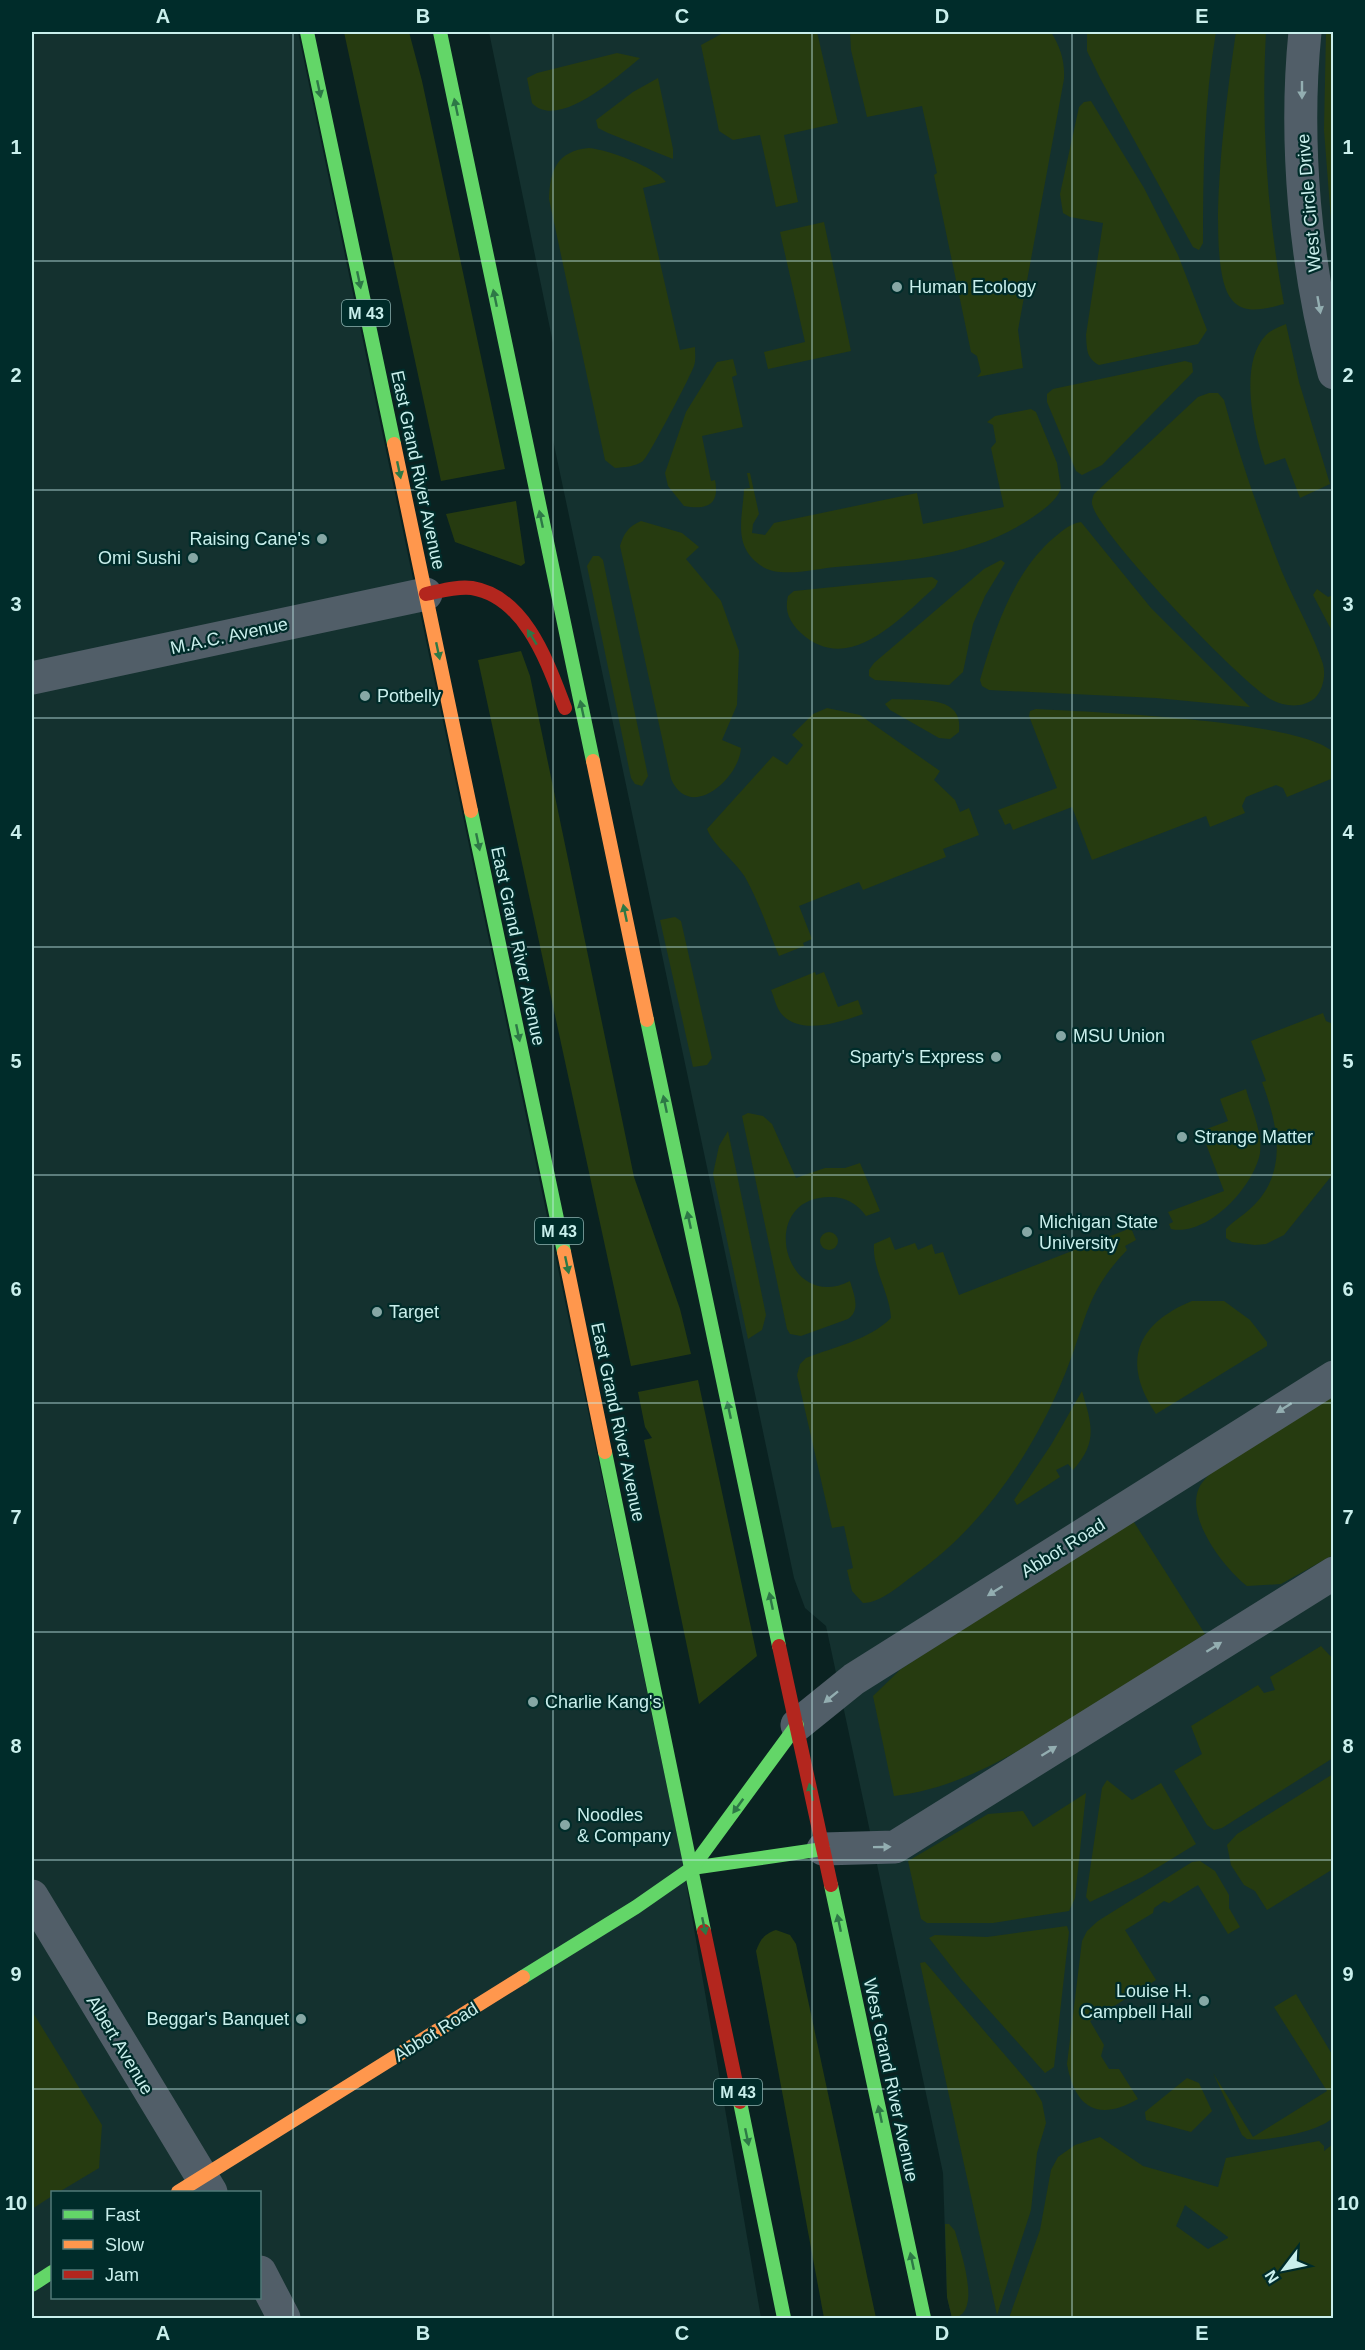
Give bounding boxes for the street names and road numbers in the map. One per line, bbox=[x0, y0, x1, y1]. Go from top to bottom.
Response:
street label: West Circle Drive bbox=[1293, 133, 1325, 273]
road number: M 43 bbox=[342, 300, 390, 326]
street label: East Grand River Avenue bbox=[387, 369, 449, 571]
street label: M.A.C. Avenue bbox=[168, 614, 290, 658]
street label: East Grand River Avenue bbox=[487, 845, 549, 1047]
road number: M 43 bbox=[535, 1218, 583, 1244]
street label: East Grand River Avenue bbox=[587, 1321, 649, 1523]
street label: Abbot Road bbox=[1017, 1514, 1109, 1582]
street label: West Grand River Avenue bbox=[860, 1976, 922, 2184]
street label: Albert Avenue bbox=[83, 1992, 157, 2098]
street label: Abbot Road bbox=[390, 1998, 482, 2066]
road number: M 43 bbox=[714, 2079, 762, 2105]

